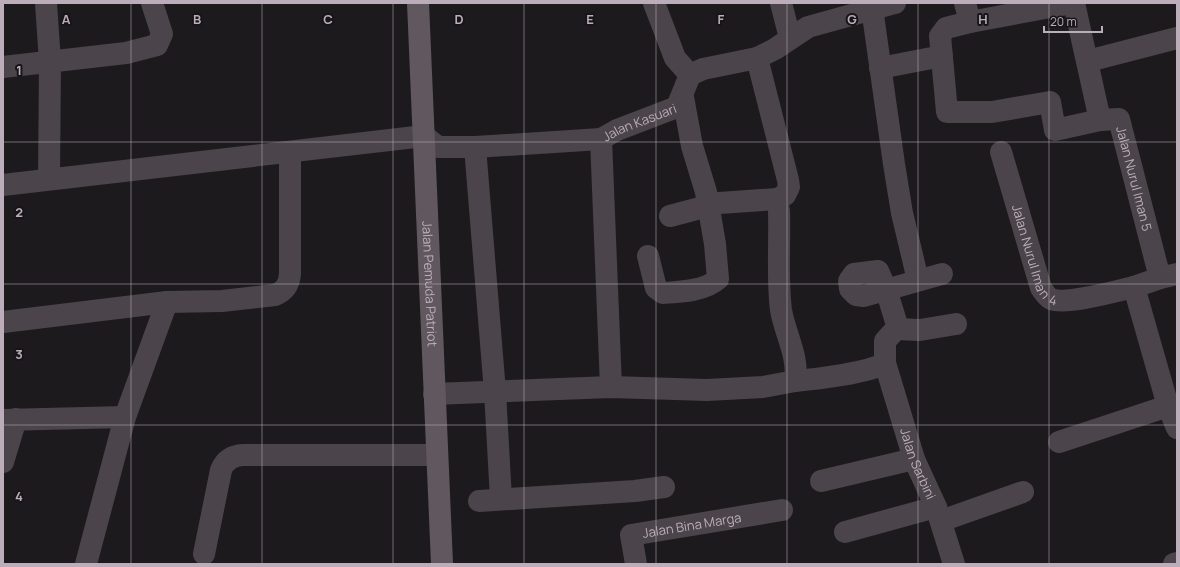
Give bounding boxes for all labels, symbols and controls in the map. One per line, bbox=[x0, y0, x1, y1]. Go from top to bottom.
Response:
scale bar bbox=[1044, 8, 1102, 34]
text: A bbox=[62, 10, 71, 28]
text: B bbox=[193, 10, 201, 28]
text: C bbox=[323, 10, 333, 28]
text: D bbox=[454, 10, 464, 28]
text: E bbox=[586, 10, 594, 28]
text: F bbox=[718, 10, 725, 28]
text: G bbox=[847, 10, 857, 28]
text: H bbox=[978, 10, 988, 28]
text: 20 m bbox=[1050, 13, 1077, 30]
text: 1 bbox=[16, 61, 22, 79]
street label: Jalan Kasuari bbox=[599, 99, 679, 145]
street label: Jalan Nurul Iman 5 bbox=[1112, 124, 1157, 233]
street label: Jalan Nurul Iman 4 bbox=[1008, 202, 1059, 309]
text: 2 bbox=[15, 203, 23, 221]
street label: Jalan Pemuda Patriot bbox=[418, 220, 442, 347]
text: 3 bbox=[15, 345, 23, 363]
street label: Jalan Sarbini bbox=[896, 426, 940, 502]
text: 4 bbox=[15, 487, 23, 505]
street label: Jalan Bina Marga bbox=[641, 508, 743, 542]

